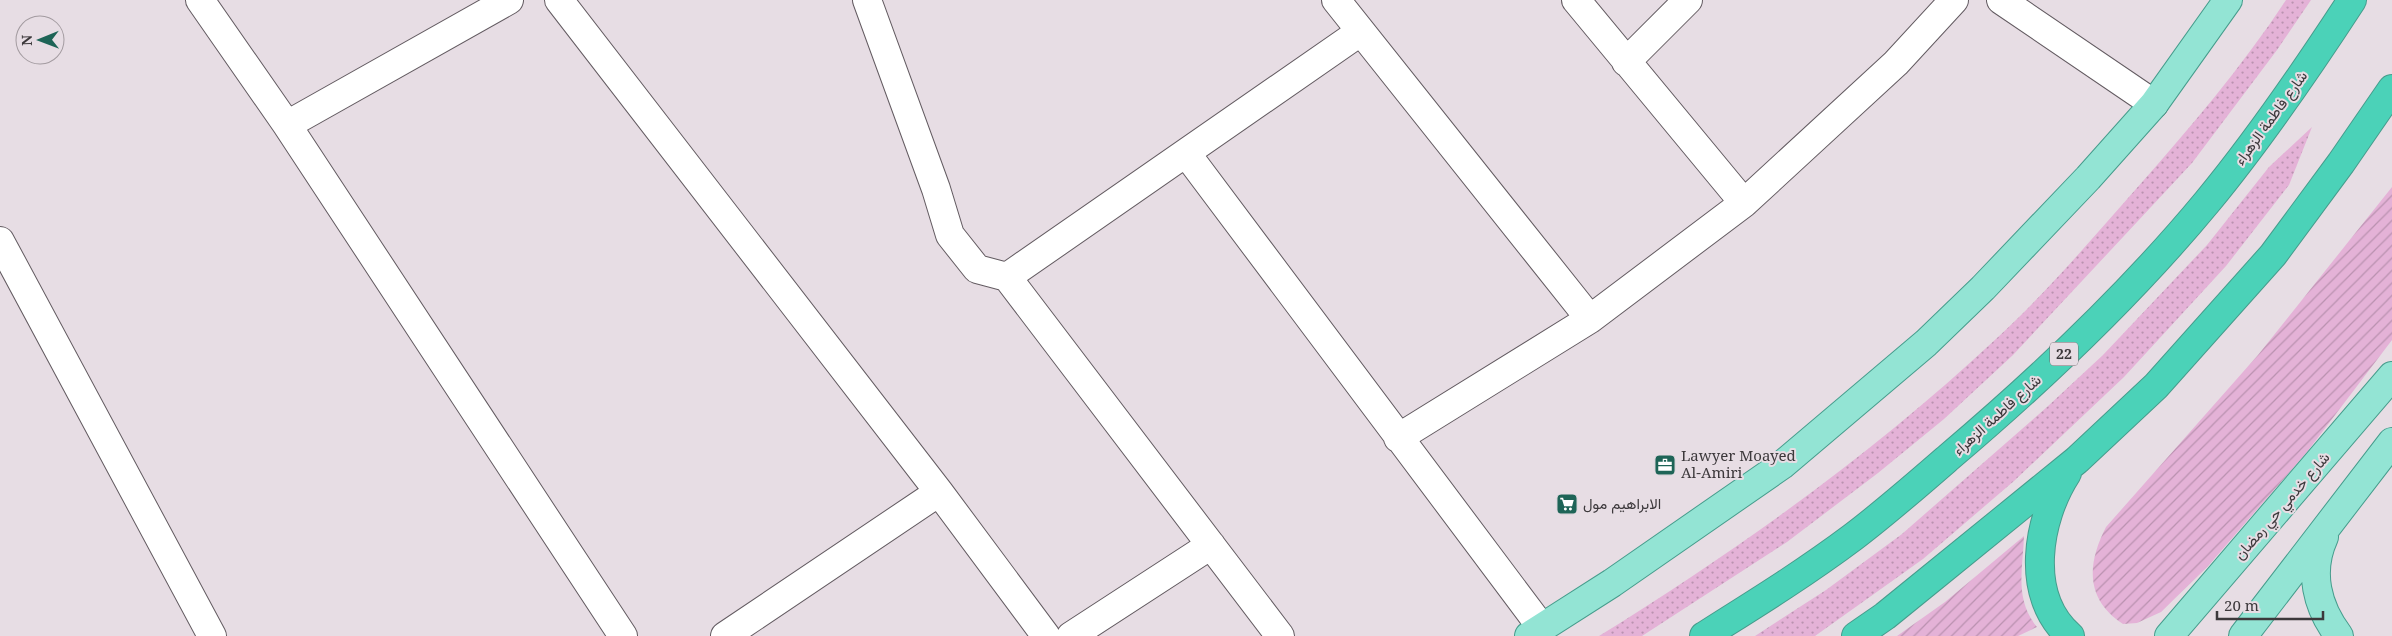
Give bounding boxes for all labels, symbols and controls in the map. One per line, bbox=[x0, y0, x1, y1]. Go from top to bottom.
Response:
north arrow bbox=[15, 15, 65, 65]
text: N bbox=[17, 35, 36, 46]
street label: شارع فاطمة الزهراء bbox=[2229, 66, 2313, 170]
road number: 22 bbox=[2050, 342, 2078, 366]
street label: شارع فاطمة الزهراء bbox=[1948, 369, 2046, 461]
place label: Lawyer Moayed Al-Amiri bbox=[1681, 445, 1796, 482]
street label: شارع خدمي حي رمضان bbox=[2229, 447, 2337, 566]
office icon: Lawyer Moayed Al-Amiri bbox=[1653, 453, 1677, 477]
supermarket icon: الابراهيم مول bbox=[1555, 492, 1579, 516]
place label: الابراهيم مول bbox=[1583, 493, 1661, 514]
scale bar bbox=[2217, 588, 2323, 620]
text: 20 m bbox=[2224, 595, 2259, 615]

